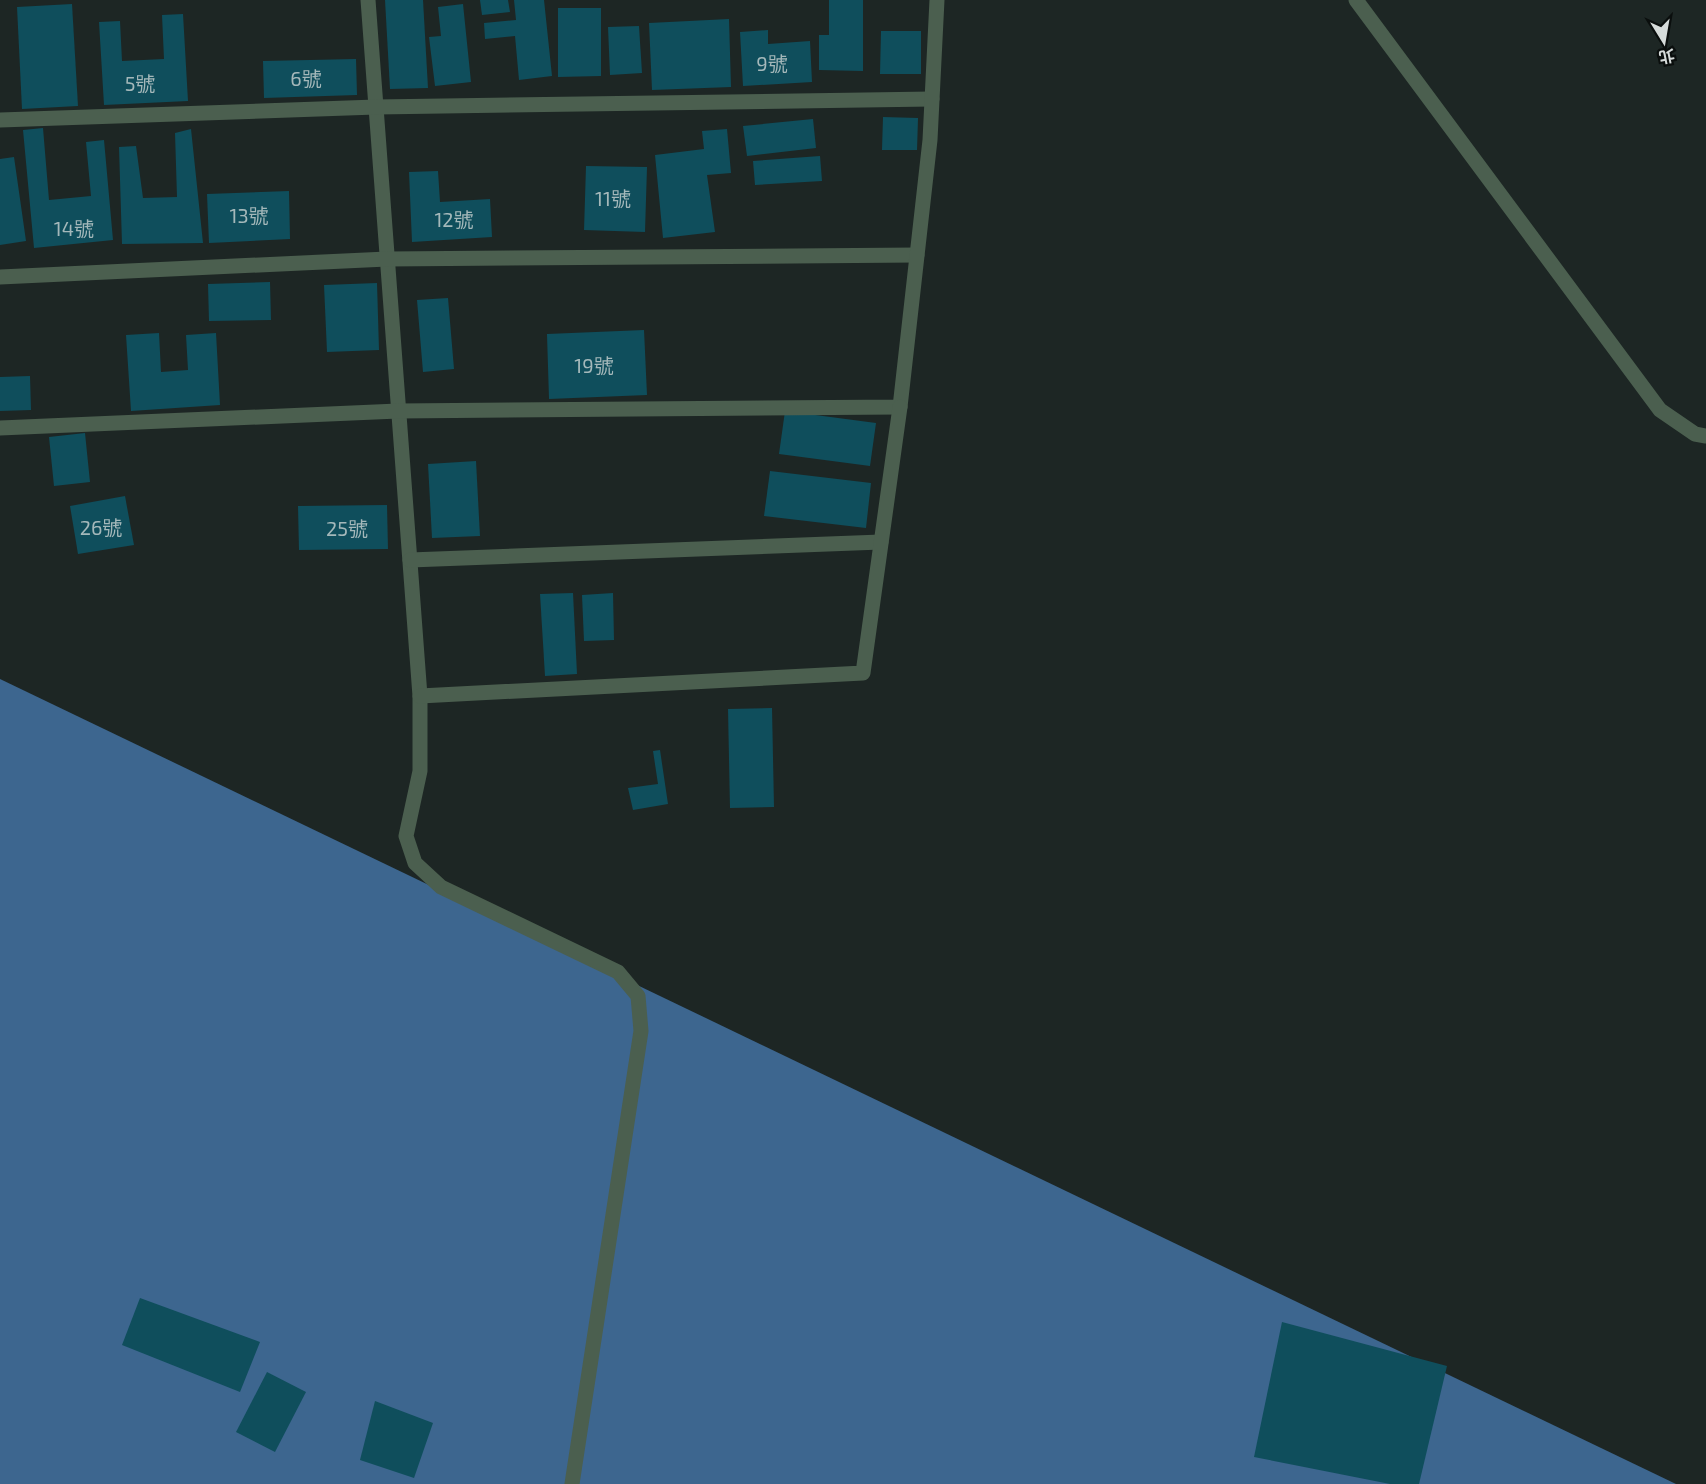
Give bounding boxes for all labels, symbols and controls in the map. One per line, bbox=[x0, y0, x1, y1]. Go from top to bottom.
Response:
north arrow bbox=[1634, 12, 1694, 72]
text: 北 bbox=[1657, 46, 1677, 68]
house number: 9號 bbox=[756, 51, 788, 75]
house number: 6號 bbox=[290, 66, 322, 90]
house number: 5號 bbox=[125, 71, 155, 95]
house number: 11號 bbox=[595, 186, 631, 210]
house number: 13號 bbox=[229, 203, 269, 227]
house number: 12號 bbox=[434, 207, 474, 231]
house number: 14號 bbox=[54, 216, 94, 240]
house number: 19號 bbox=[574, 353, 614, 377]
house number: 26號 bbox=[80, 515, 122, 539]
house number: 25號 bbox=[326, 516, 368, 540]

